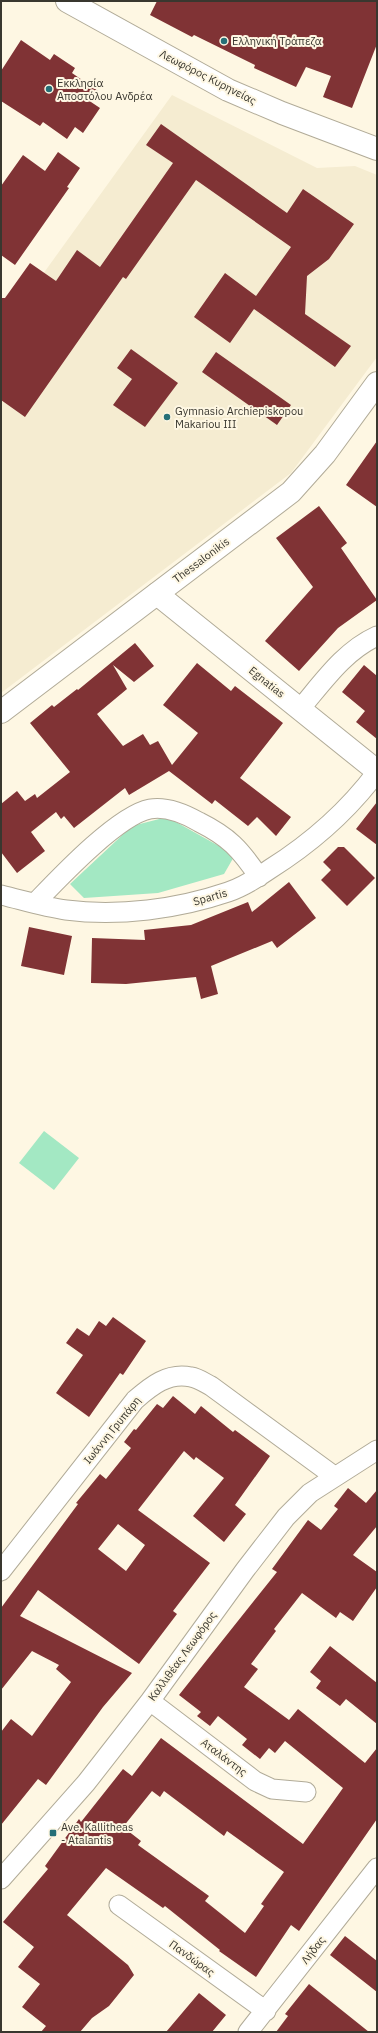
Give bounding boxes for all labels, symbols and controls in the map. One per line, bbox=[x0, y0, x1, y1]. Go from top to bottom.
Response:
place label: Ελληνική Τράπεζα bbox=[232, 34, 322, 48]
marker: Ελληνική Τράπεζα bbox=[219, 36, 229, 46]
street label: Λεωφόρος Κυρηνείας bbox=[157, 47, 259, 107]
place label: Εκκλησία Αποστόλου Ανδρέα bbox=[57, 76, 152, 103]
marker: Εκκλησία Αποστόλου Ανδρέα bbox=[44, 84, 54, 94]
place label: Gymnasio Archiepiskopou Makariou III bbox=[175, 404, 303, 431]
marker: Gymnasio Archiepiskopou Makariou III bbox=[162, 412, 172, 422]
street label: Thessalonikis bbox=[170, 534, 232, 586]
street label: Egnatias bbox=[246, 663, 288, 701]
street label: Spartis bbox=[191, 885, 229, 909]
street label: Ιωάννη Γρυπάρη bbox=[80, 1393, 144, 1467]
street label: Καλλιθέας Λεωφόρος bbox=[145, 1609, 219, 1703]
street label: Αταλάντης bbox=[198, 1735, 250, 1779]
place label: Ave. Kallitheas - Atalantis bbox=[61, 1820, 133, 1847]
marker: Ave. Kallitheas - Atalantis bbox=[48, 1828, 58, 1838]
street label: Λήδας bbox=[298, 1933, 328, 1967]
street label: Πανδώρας bbox=[167, 1937, 217, 1979]

